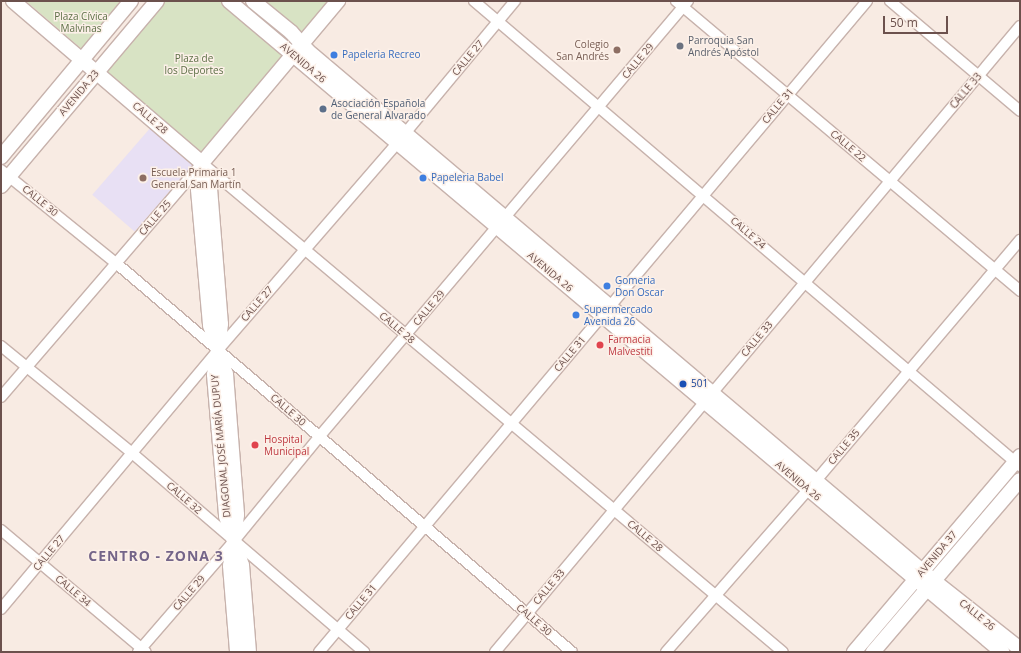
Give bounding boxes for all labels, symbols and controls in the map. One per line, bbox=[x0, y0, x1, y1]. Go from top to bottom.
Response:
scale bar bbox=[885, 8, 950, 34]
park label: Plaza Cívica Malvinas bbox=[54, 10, 108, 34]
text: 50 m bbox=[890, 14, 918, 31]
place label: Parroquia San Andrés Apóstol bbox=[688, 34, 759, 58]
street label: CALLE 27 bbox=[450, 38, 486, 78]
place label: Colegio San Andrés bbox=[556, 38, 609, 62]
street label: AVENIDA 26 bbox=[278, 40, 328, 86]
street label: CALLE 29 bbox=[620, 41, 656, 81]
marker: Parroquia San Andrés Apóstol bbox=[675, 41, 685, 51]
marker: Colegio San Andrés bbox=[612, 45, 622, 55]
place label: Papeleria Recreo bbox=[342, 49, 421, 61]
marker: Papeleria Recreo bbox=[329, 50, 339, 60]
park label: Plaza de los Deportes bbox=[165, 52, 223, 76]
street label: AVENIDA 23 bbox=[56, 68, 102, 118]
street label: CALLE 33 bbox=[948, 71, 984, 111]
street label: CALLE 31 bbox=[760, 86, 796, 126]
place label: Asociación Española de General Alvarado bbox=[331, 97, 426, 120]
street label: CALLE 28 bbox=[130, 99, 170, 137]
marker: Asociación Española de General Alvarado bbox=[318, 104, 328, 114]
street label: CALLE 22 bbox=[828, 128, 868, 164]
place label: Escuela Primaria 1 General San Martín bbox=[151, 166, 241, 190]
place label: Papeleria Babel bbox=[431, 172, 503, 184]
marker: Escuela Primaria 1 General San Martín bbox=[138, 173, 148, 183]
marker: Papeleria Babel bbox=[418, 173, 428, 183]
street label: CALLE 30 bbox=[20, 183, 60, 219]
street label: CALLE 25 bbox=[136, 198, 174, 238]
street label: CALLE 24 bbox=[728, 214, 768, 252]
street label: AVENIDA 26 bbox=[525, 249, 575, 295]
place label: Gomeria Don Oscar bbox=[615, 274, 664, 298]
marker: Gomeria Don Oscar bbox=[602, 281, 612, 291]
street label: CALLE 27 bbox=[238, 284, 276, 324]
street label: CALLE 29 bbox=[411, 288, 447, 328]
place label: Supermercado Avenida 26 bbox=[584, 303, 653, 326]
street label: CALLE 28 bbox=[377, 310, 417, 346]
marker: Supermercado Avenida 26 bbox=[571, 310, 581, 320]
street label: CALLE 33 bbox=[739, 319, 775, 359]
place label: Farmacia Malvestiti bbox=[608, 333, 653, 356]
street label: CALLE 31 bbox=[552, 334, 588, 374]
marker: Farmacia Malvestiti bbox=[595, 340, 605, 350]
street label: DIAGONAL JOSÉ MARÍA DUPUY bbox=[209, 374, 233, 518]
place label: 501 bbox=[691, 378, 708, 390]
marker: 501 bbox=[678, 379, 688, 389]
street label: CALLE 30 bbox=[268, 391, 308, 429]
street label: CALLE 35 bbox=[826, 427, 862, 467]
place label: Hospital Municipal bbox=[264, 433, 309, 456]
marker: Hospital Municipal bbox=[249, 439, 261, 451]
street label: AVENIDA 26 bbox=[773, 458, 823, 504]
street label: CALLE 32 bbox=[164, 479, 204, 517]
street label: CALLE 28 bbox=[625, 518, 665, 554]
street label: AVENIDA 37 bbox=[914, 529, 960, 579]
street label: CALLE 27 bbox=[31, 533, 67, 573]
district label: CENTRO - ZONA 3 bbox=[88, 548, 224, 564]
street label: CALLE 33 bbox=[531, 567, 567, 607]
street label: CALLE 34 bbox=[53, 573, 93, 609]
street label: CALLE 29 bbox=[170, 573, 208, 613]
street label: CALLE 31 bbox=[343, 582, 379, 622]
street label: CALLE 26 bbox=[957, 597, 997, 633]
street label: CALLE 30 bbox=[514, 602, 554, 638]

